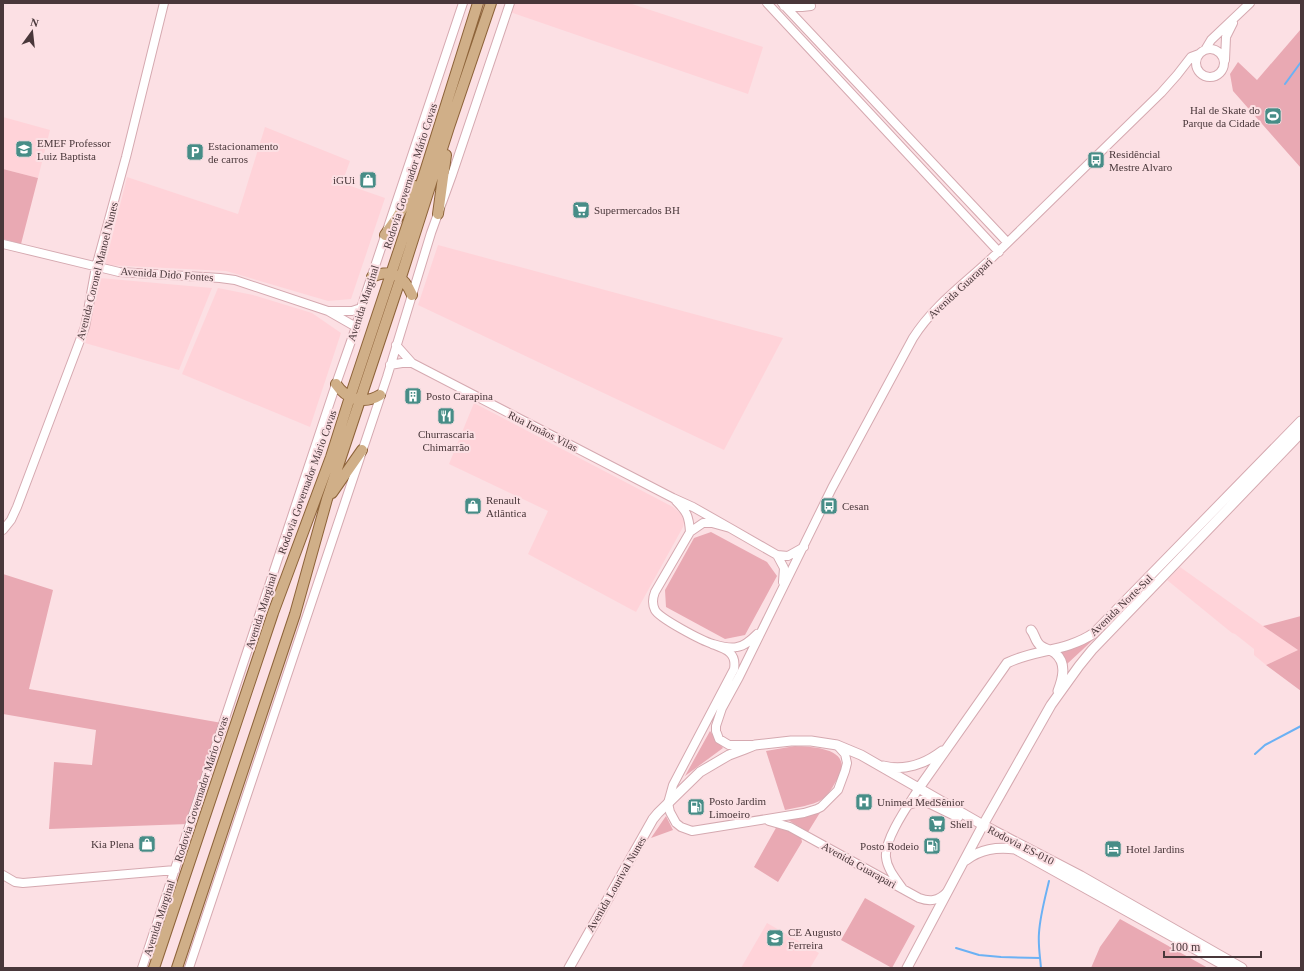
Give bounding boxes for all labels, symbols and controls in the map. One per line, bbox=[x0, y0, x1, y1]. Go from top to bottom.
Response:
north arrow bbox=[12, 12, 52, 52]
text: N bbox=[29, 16, 40, 29]
street label: Rodovia Governador Mário Covas bbox=[381, 102, 439, 250]
place label: Hal de Skate do Parque da Cidade bbox=[1182, 104, 1261, 129]
sports icon: Hal de Skate do Parque da Cidade bbox=[1263, 106, 1283, 126]
place label: EMEF Professor Luiz Baptista bbox=[37, 137, 111, 162]
school or university icon: EMEF Professor Luiz Baptista bbox=[14, 139, 34, 159]
place label: Estacionamento de carros bbox=[208, 140, 279, 165]
parking icon: Estacionamento de carros bbox=[185, 142, 205, 162]
place label: Residêncial Mestre Alvaro bbox=[1109, 148, 1173, 173]
bus stop icon: Residêncial Mestre Alvaro bbox=[1086, 150, 1106, 170]
shop icon: iGUi bbox=[358, 170, 378, 190]
place label: iGUi bbox=[333, 174, 355, 186]
supermarket icon: Supermercados BH bbox=[571, 200, 591, 220]
street label: Avenida Coronel Manoel Nunes bbox=[74, 201, 120, 341]
place label: Supermercados BH bbox=[594, 204, 680, 216]
street label: Avenida Guarapari bbox=[925, 255, 995, 321]
street label: Avenida Marginal bbox=[345, 263, 381, 343]
street label: Avenida Dido Fontes bbox=[120, 265, 214, 283]
building icon: Posto Carapina bbox=[403, 386, 423, 406]
place label: Posto Carapina bbox=[426, 390, 493, 402]
restaurant icon: Churrascaria Chimarrão bbox=[436, 406, 456, 426]
street label: Rodovia Governador Mário Covas bbox=[275, 408, 339, 556]
street label: Rua Irmãos Vilas bbox=[506, 408, 580, 454]
place label: Churrascaria Chimarrão bbox=[418, 428, 474, 453]
place label: Renault Atlântica bbox=[486, 494, 526, 519]
shop icon: Renault Atlântica bbox=[463, 496, 483, 516]
bus stop icon: Cesan bbox=[819, 496, 839, 516]
place label: Cesan bbox=[842, 500, 869, 512]
street label: Avenida Marginal bbox=[243, 571, 279, 651]
street label: Avenida Norte-Sul bbox=[1087, 572, 1155, 638]
street label: Rodovia Governador Mário Covas bbox=[172, 715, 230, 863]
hospital icon: Unimed MedSênior bbox=[854, 792, 874, 812]
place label: Posto Jardim Limoeiro bbox=[709, 795, 767, 820]
place label: Unimed MedSênior bbox=[877, 796, 964, 808]
fuel station icon: Posto Jardim Limoeiro bbox=[686, 797, 706, 817]
supermarket icon: Shell bbox=[927, 814, 947, 834]
place label: Shell bbox=[950, 818, 973, 830]
street label: Rodovia ES-010 bbox=[986, 823, 1057, 867]
shop icon: Kia Plena bbox=[137, 834, 157, 854]
street label: Avenida Lourival Nunes bbox=[584, 834, 648, 934]
fuel station icon: Posto Rodeio bbox=[922, 836, 942, 856]
place label: Kia Plena bbox=[91, 838, 134, 850]
hotel icon: Hotel Jardins bbox=[1103, 839, 1123, 859]
street label: Avenida Guarapari bbox=[820, 840, 898, 890]
place label: Posto Rodeio bbox=[860, 840, 919, 852]
place label: Hotel Jardins bbox=[1126, 843, 1184, 855]
street label: Avenida Marginal bbox=[141, 878, 177, 958]
place label: CE Augusto Ferreira bbox=[788, 926, 842, 951]
school or university icon: CE Augusto Ferreira bbox=[765, 928, 785, 948]
scale bar bbox=[1164, 933, 1261, 959]
text: 100 m bbox=[1170, 940, 1201, 954]

